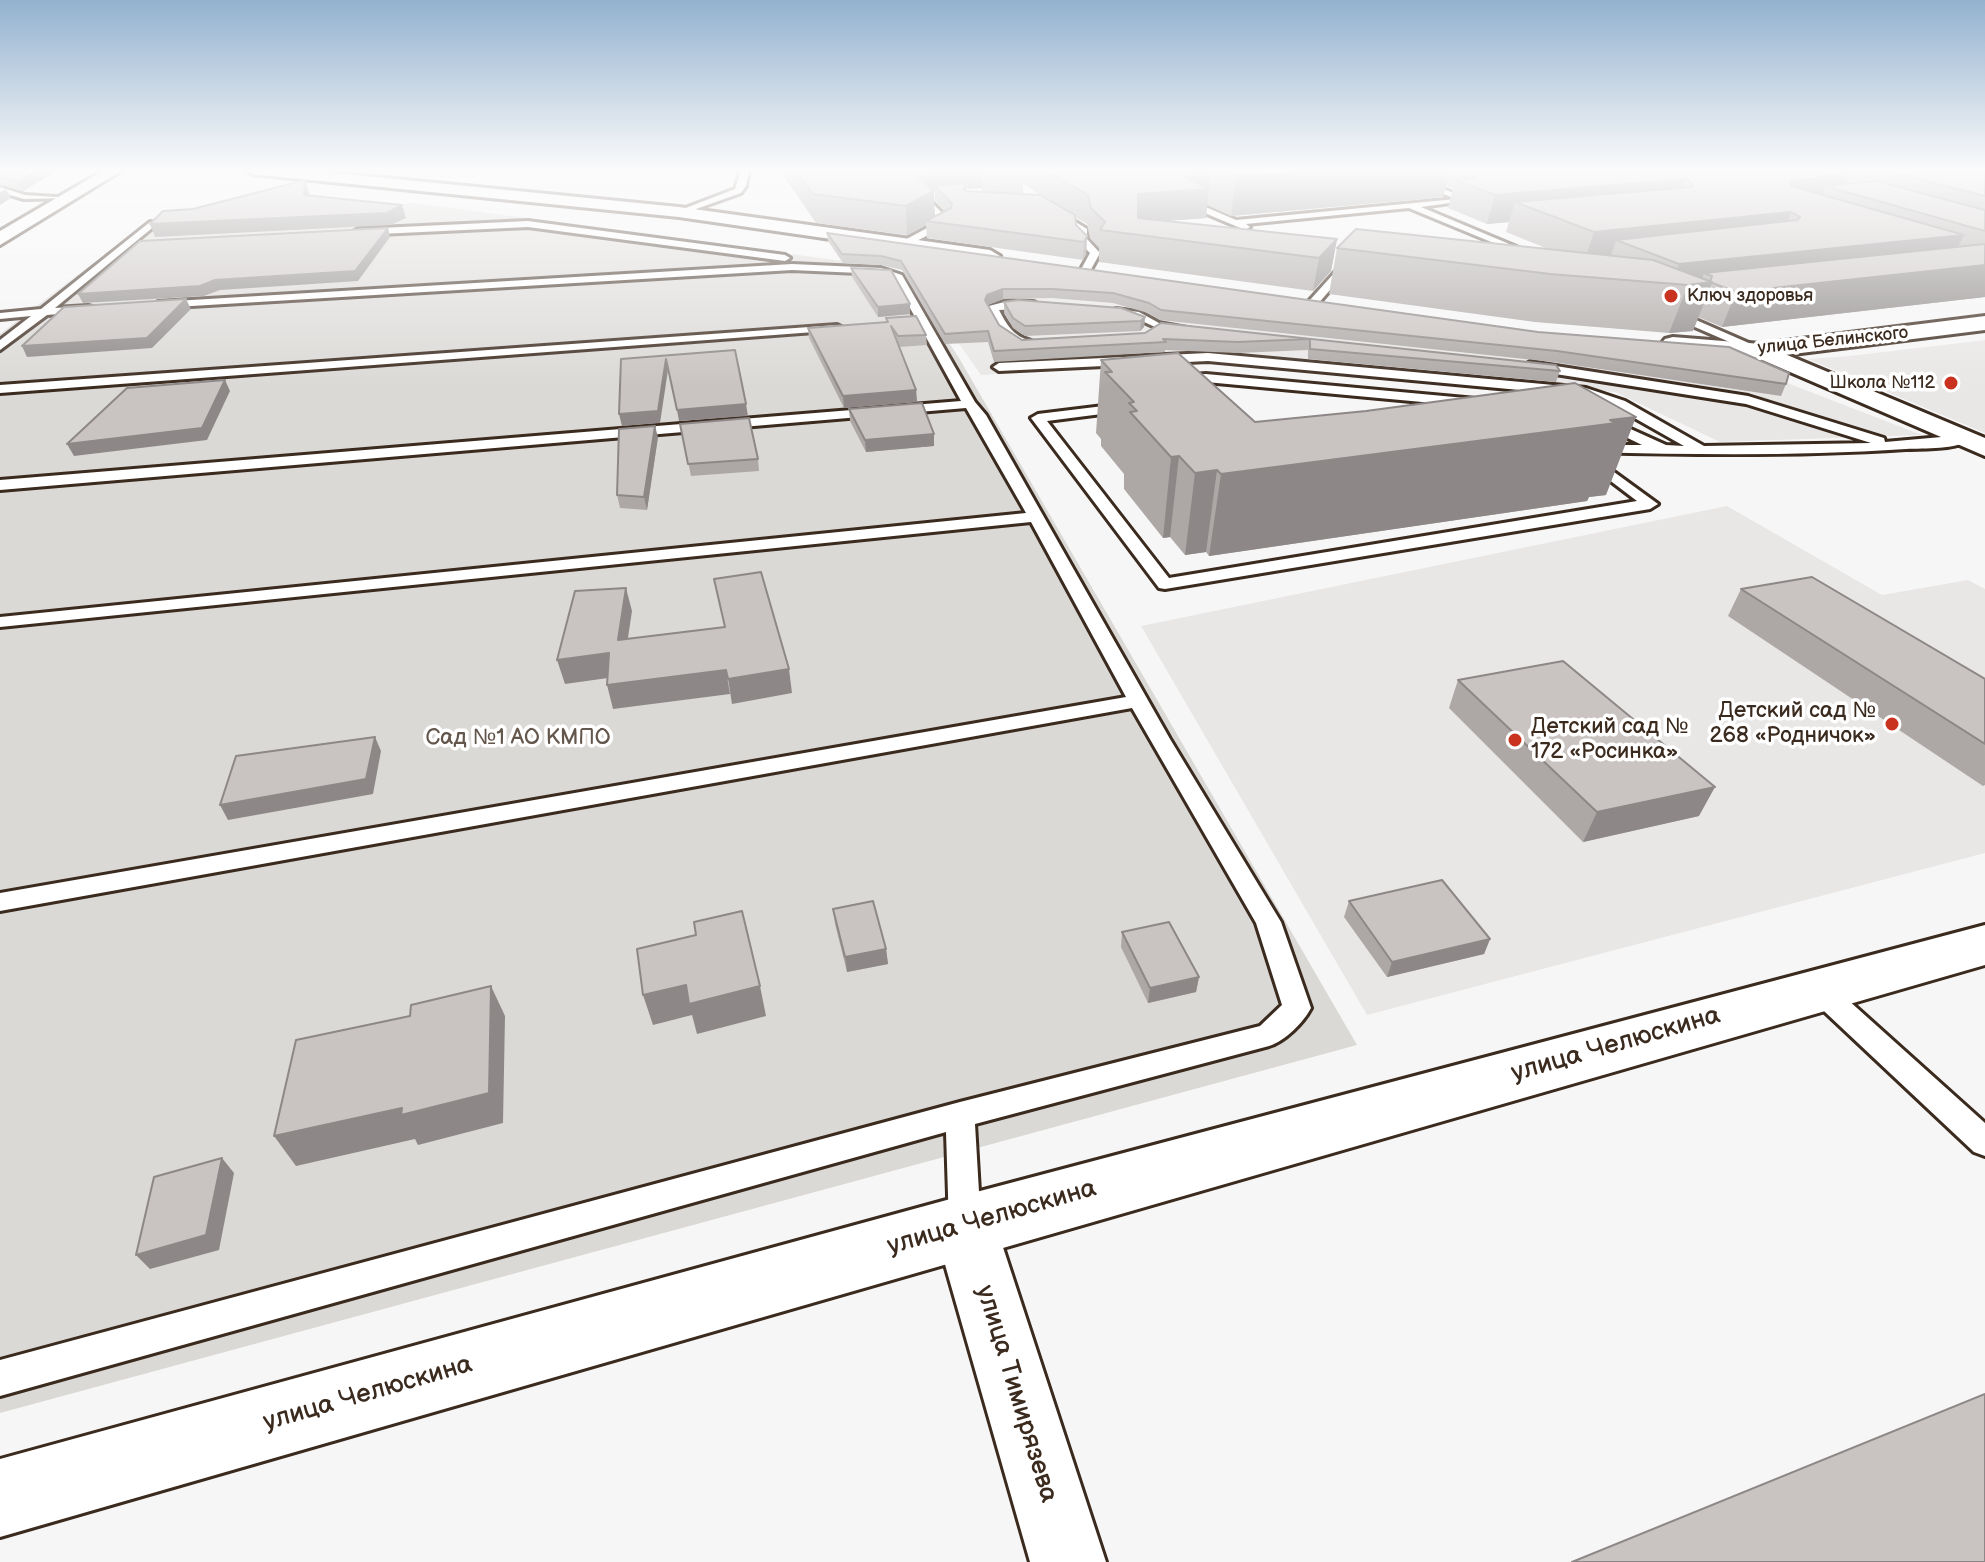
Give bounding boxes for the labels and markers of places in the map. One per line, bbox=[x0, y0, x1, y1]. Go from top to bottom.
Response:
place label: Ключ здоровья bbox=[1687, 285, 1813, 307]
marker: Ключ здоровья bbox=[1662, 287, 1680, 305]
place label: Школа №112 bbox=[1830, 372, 1935, 394]
marker: Школа №112 bbox=[1942, 374, 1960, 392]
place label: Детский сад № 268 «Родничок» bbox=[1710, 698, 1876, 750]
place label: Детский сад № 172 «Росинка» bbox=[1531, 714, 1689, 766]
marker: Детский сад № 268 «Родничок» bbox=[1883, 715, 1901, 733]
marker: Детский сад № 172 «Росинка» bbox=[1506, 731, 1524, 749]

